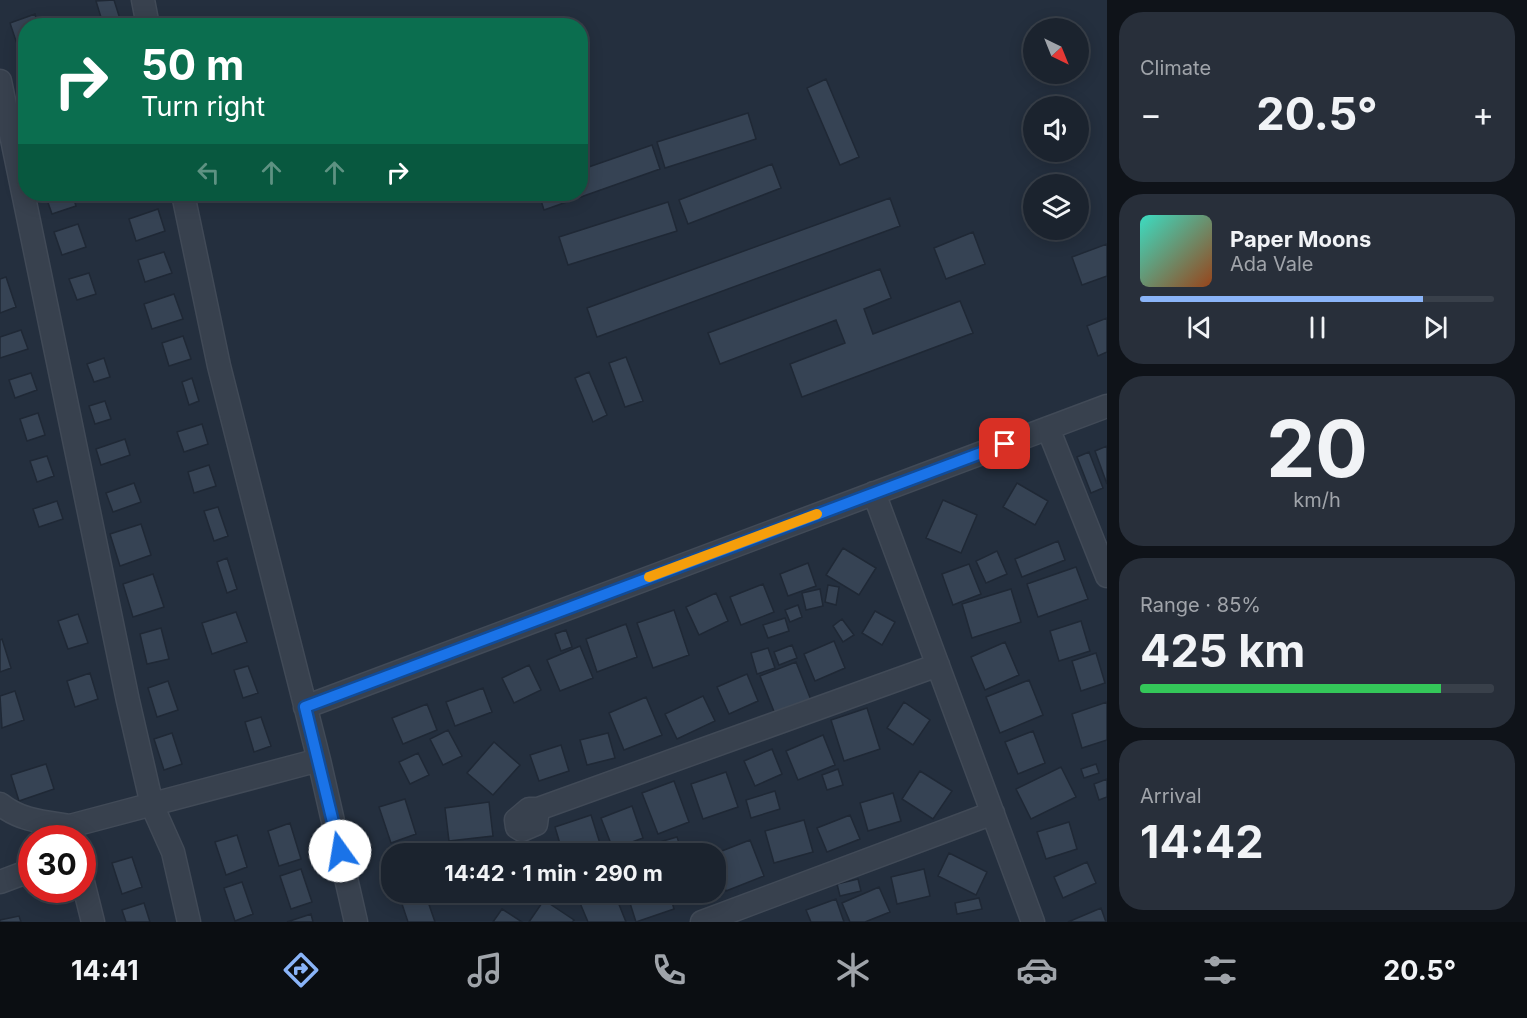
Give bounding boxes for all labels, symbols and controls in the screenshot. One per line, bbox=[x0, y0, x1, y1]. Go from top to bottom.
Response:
north arrow bbox=[1023, 18, 1089, 84]
map controls bbox=[1023, 18, 1089, 240]
text: 50 m bbox=[141, 39, 244, 90]
icon: right bbox=[42, 42, 120, 120]
text: Climate bbox=[1140, 56, 1211, 80]
text: 20.5° bbox=[1256, 86, 1378, 141]
text: Turn right bbox=[141, 90, 265, 123]
text: − bbox=[1140, 94, 1162, 134]
text: + bbox=[1472, 94, 1494, 134]
button: sound bbox=[1023, 96, 1089, 162]
icon: left bbox=[192, 156, 225, 189]
icon: ahead bbox=[255, 156, 288, 189]
icon: ahead bbox=[318, 156, 351, 189]
icon: right bbox=[381, 156, 414, 189]
button: layers bbox=[1023, 174, 1089, 240]
text: Paper Moons bbox=[1230, 226, 1371, 252]
text: Ada Vale bbox=[1230, 252, 1313, 276]
icon: previous bbox=[1183, 311, 1216, 344]
icon: pause bbox=[1301, 311, 1334, 344]
icon: next bbox=[1419, 311, 1452, 344]
text: 20 bbox=[1266, 401, 1368, 496]
pin bbox=[979, 418, 1030, 469]
icon: arrive bbox=[988, 427, 1021, 460]
text: km/h bbox=[1293, 488, 1341, 512]
text: Range · 85% bbox=[1140, 593, 1261, 617]
text: 425 km bbox=[1140, 623, 1305, 678]
text: Arrival bbox=[1140, 784, 1202, 808]
text: 14:42 bbox=[1140, 814, 1264, 869]
position arrow bbox=[308, 819, 372, 883]
speed limit sign: 30 bbox=[18, 825, 96, 903]
text: 14:42 · 1 min · 290 m bbox=[444, 860, 663, 886]
icon: directions bbox=[280, 949, 322, 991]
icon: music bbox=[464, 949, 506, 991]
icon: phone bbox=[648, 949, 690, 991]
icon: climate bbox=[832, 949, 874, 991]
icon: car bbox=[1016, 949, 1058, 991]
icon: filters bbox=[1199, 949, 1241, 991]
text: 14:41 bbox=[71, 954, 139, 987]
text: 20.5° bbox=[1383, 954, 1456, 987]

